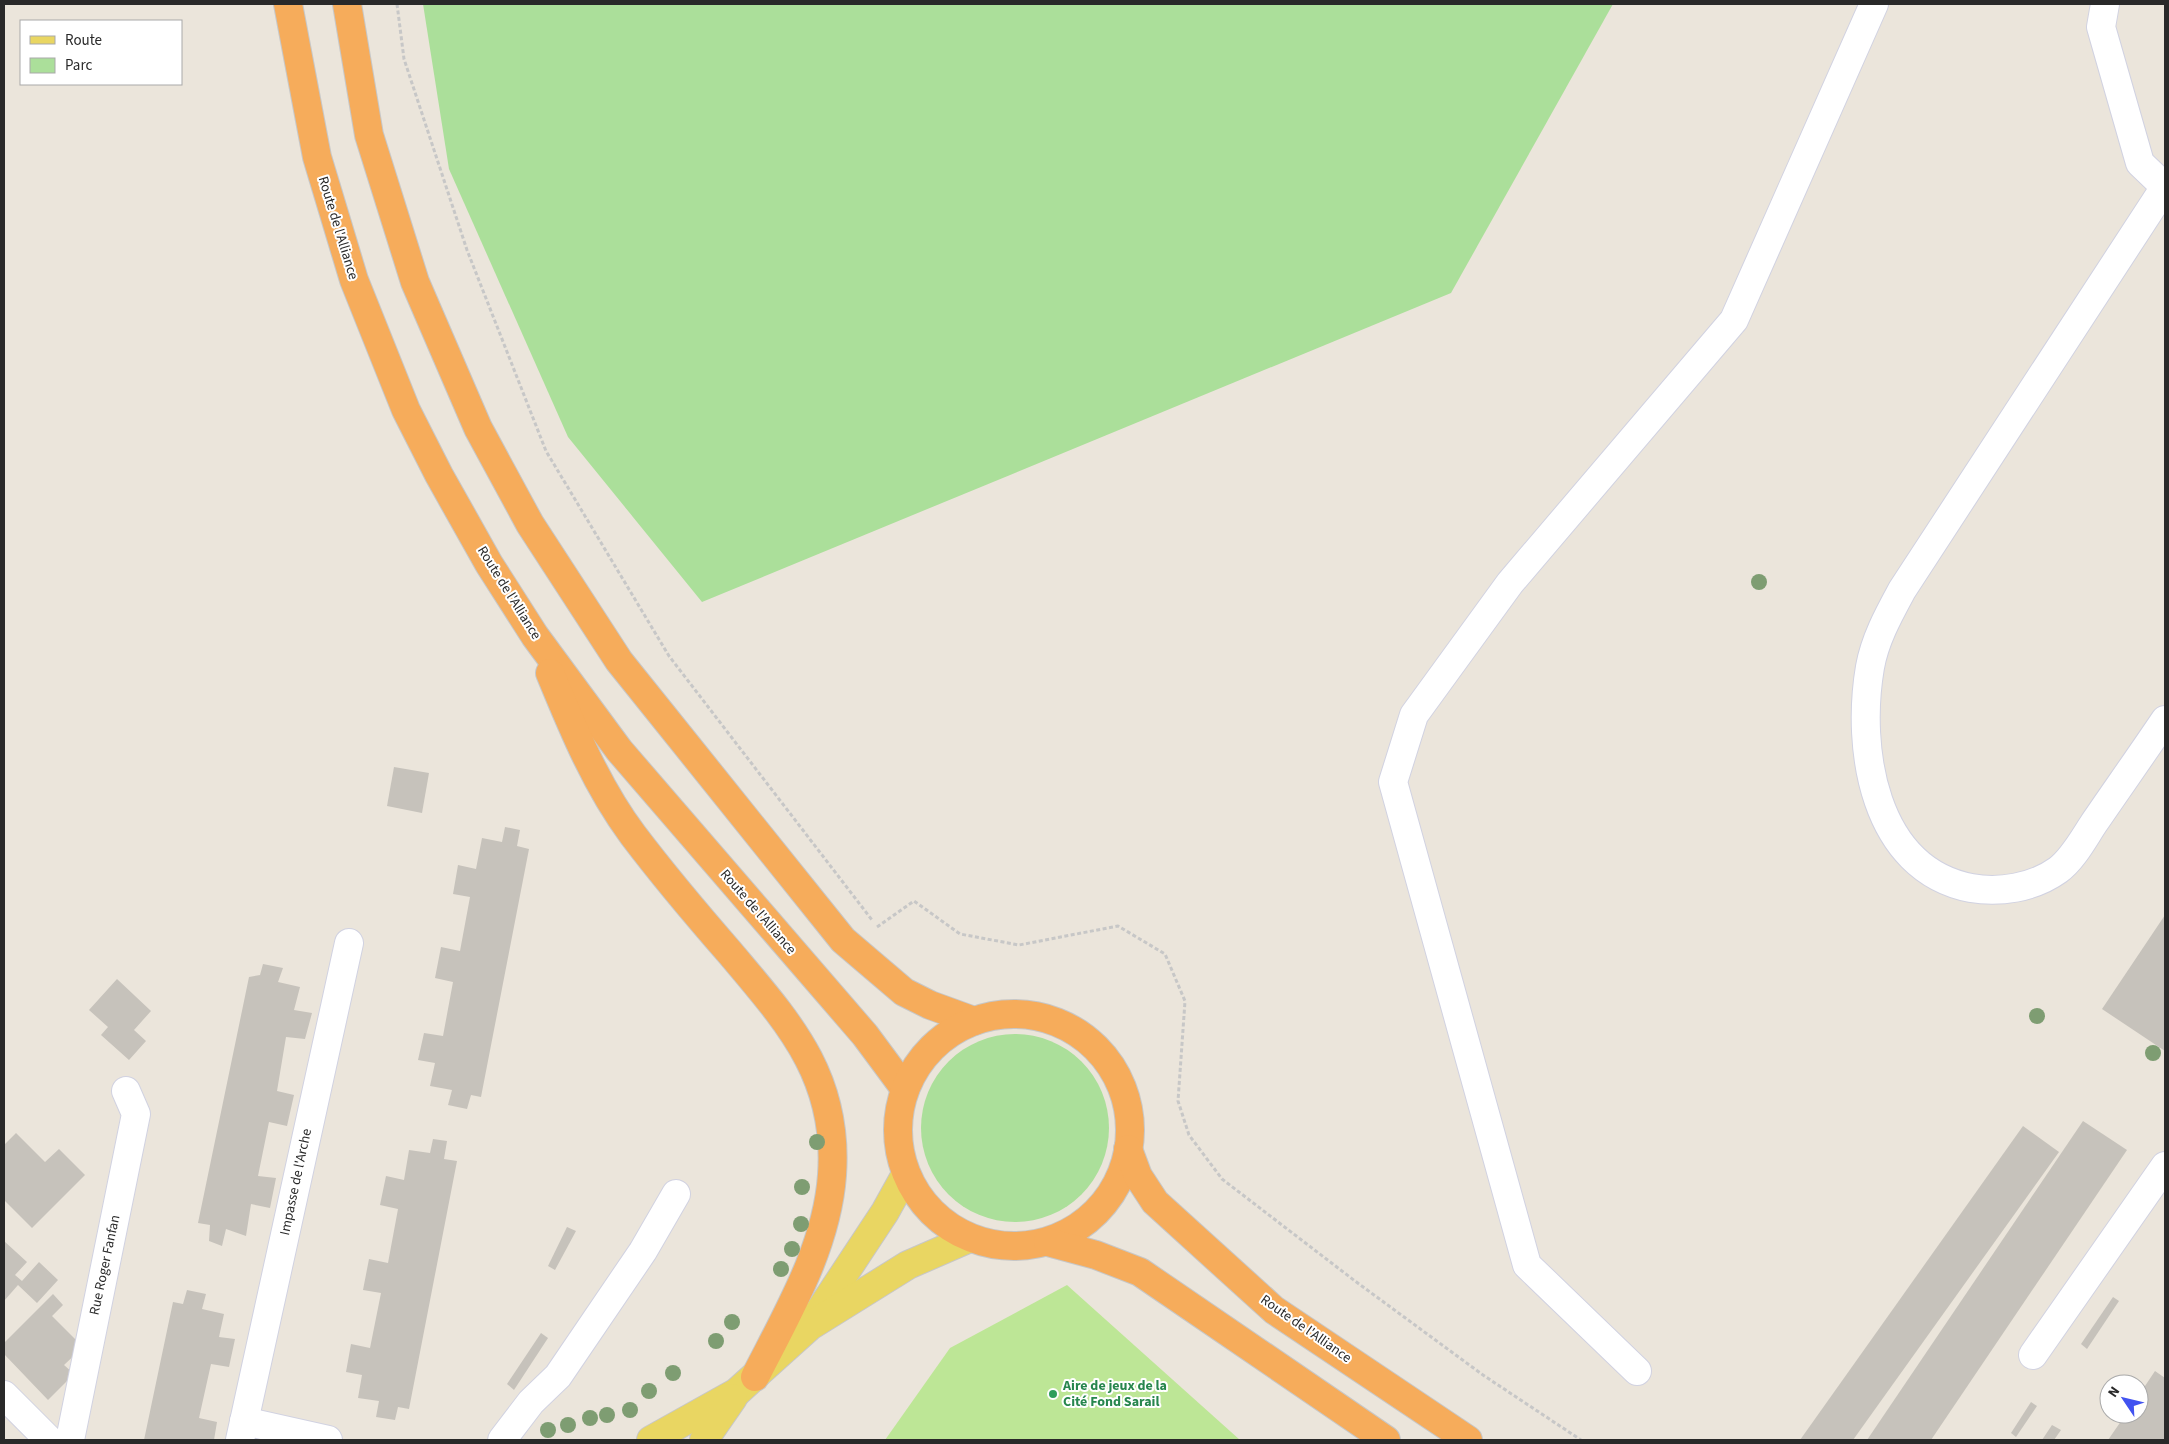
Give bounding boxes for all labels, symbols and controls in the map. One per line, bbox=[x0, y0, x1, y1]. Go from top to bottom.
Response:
legend bbox=[20, 20, 182, 85]
text: Route bbox=[65, 30, 102, 51]
text: Parc bbox=[65, 55, 92, 76]
street label: Route de l'Alliance bbox=[313, 174, 363, 282]
street label: Route de l'Alliance bbox=[472, 542, 546, 644]
street label: Route de l'Alliance bbox=[715, 865, 801, 959]
street label: Impasse de l'Arche bbox=[275, 1127, 317, 1237]
street label: Rue Roger Fanfan bbox=[85, 1213, 125, 1317]
street label: Route de l'Alliance bbox=[1256, 1290, 1356, 1368]
north arrow bbox=[2099, 1374, 2149, 1424]
place label: Aire de jeux de la Cité Fond Sarail bbox=[1062, 1376, 1167, 1412]
text: N bbox=[2103, 1383, 2125, 1402]
marker: Aire de jeux de la Cité Fond Sarail bbox=[1047, 1388, 1059, 1400]

